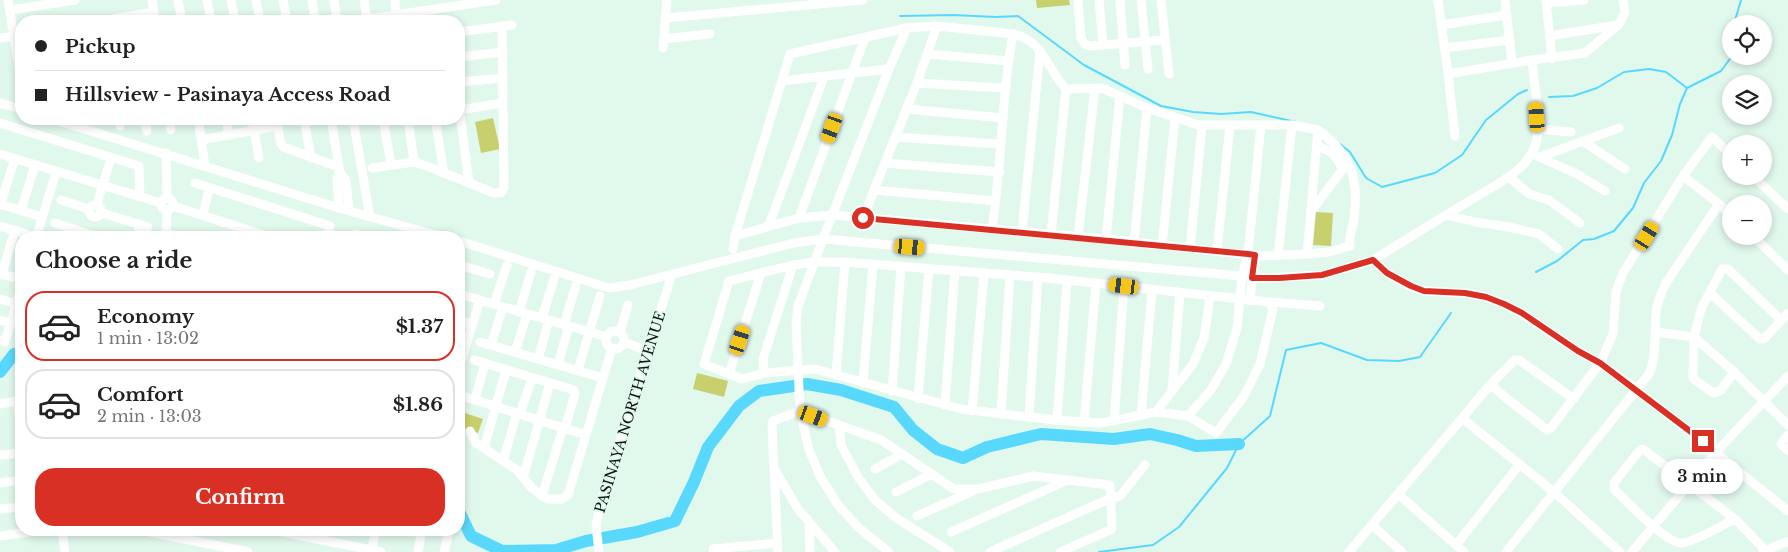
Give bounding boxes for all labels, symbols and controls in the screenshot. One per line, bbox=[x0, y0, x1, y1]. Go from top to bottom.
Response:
map controls bbox=[1722, 15, 1772, 245]
button: locate bbox=[1722, 15, 1772, 65]
text: Pickup bbox=[65, 35, 136, 58]
button: layers bbox=[1722, 75, 1772, 125]
text: Hillsview - Pasinaya Access Road bbox=[65, 83, 391, 106]
car bbox=[1528, 102, 1545, 132]
car bbox=[819, 111, 844, 145]
button: + bbox=[1722, 135, 1772, 185]
button: − bbox=[1722, 195, 1772, 245]
route start bbox=[852, 207, 874, 229]
car bbox=[1632, 219, 1661, 253]
car bbox=[894, 238, 925, 256]
text: Choose a ride bbox=[35, 247, 192, 274]
car bbox=[1108, 277, 1139, 295]
icon: car bbox=[37, 304, 82, 349]
text: Economy bbox=[97, 305, 194, 328]
street label: PASINAYA NORTH AVENUE bbox=[591, 309, 669, 515]
text: $1.37 bbox=[396, 315, 443, 338]
car bbox=[728, 323, 751, 357]
text: 1 min · 13:02 bbox=[97, 328, 199, 348]
icon: car bbox=[37, 382, 82, 427]
text: Comfort bbox=[97, 383, 184, 406]
text: $1.86 bbox=[393, 393, 443, 416]
car bbox=[796, 404, 829, 428]
text: 2 min · 13:03 bbox=[97, 406, 202, 426]
route end bbox=[1692, 430, 1714, 452]
callout: 3 min bbox=[1662, 458, 1744, 494]
text: 3 min bbox=[1677, 466, 1727, 486]
button: Confirm bbox=[35, 468, 445, 526]

